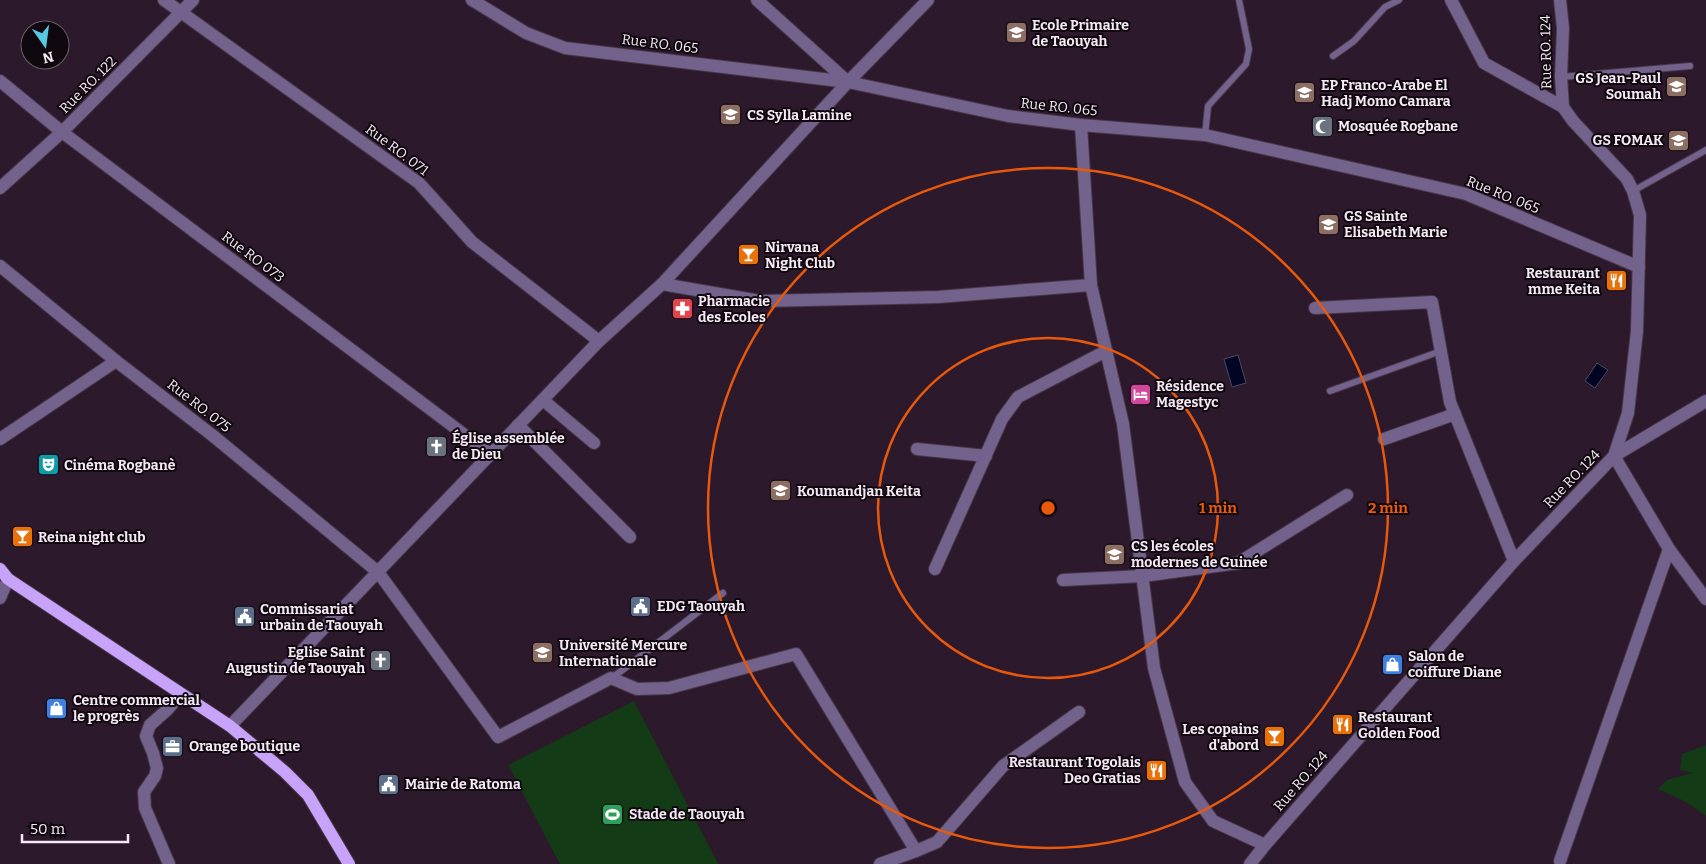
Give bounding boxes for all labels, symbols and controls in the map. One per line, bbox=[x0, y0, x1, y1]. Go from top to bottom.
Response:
street label: Rue RO. 124 bbox=[1537, 15, 1555, 89]
place label: Ecole Primaire de Taouyah bbox=[1032, 17, 1129, 50]
north arrow bbox=[20, 20, 70, 70]
school or university icon: Ecole Primaire de Taouyah bbox=[1004, 21, 1028, 45]
street label: Rue RO. 065 bbox=[621, 31, 699, 57]
text: N bbox=[41, 48, 55, 67]
street label: Rue RO. 122 bbox=[56, 53, 120, 117]
place label: GS Jean-Paul Soumah bbox=[1575, 70, 1662, 103]
school or university icon: GS Jean-Paul Soumah bbox=[1665, 74, 1689, 98]
place label: EP Franco-Arabe El Hadj Momo Camara bbox=[1321, 77, 1451, 110]
school or university icon: EP Franco-Arabe El Hadj Momo Camara bbox=[1293, 81, 1317, 105]
street label: Rue RO. 065 bbox=[1020, 95, 1098, 119]
school or university icon: CS Sylla Lamine bbox=[719, 103, 743, 127]
place label: CS Sylla Lamine bbox=[747, 107, 852, 124]
mosque icon: Mosquée Rogbane bbox=[1310, 114, 1334, 138]
place label: Mosquée Rogbane bbox=[1338, 118, 1458, 135]
street label: Rue RO. 071 bbox=[362, 121, 432, 179]
school or university icon: GS FOMAK bbox=[1667, 128, 1691, 152]
place label: GS FOMAK bbox=[1593, 132, 1663, 149]
street label: Rue RO. 065 bbox=[1464, 173, 1542, 217]
place label: GS Sainte Elisabeth Marie bbox=[1344, 208, 1448, 241]
school or university icon: GS Sainte Elisabeth Marie bbox=[1316, 212, 1340, 236]
street label: Rue RO 073 bbox=[218, 228, 288, 286]
place label: Nirvana Night Club bbox=[765, 239, 835, 272]
bar icon: Nirvana Night Club bbox=[737, 243, 761, 267]
place label: Restaurant mme Keita bbox=[1526, 265, 1600, 298]
restaurant icon: Restaurant mme Keita bbox=[1604, 269, 1628, 293]
place label: Pharmacie des Ecoles bbox=[698, 293, 770, 326]
pharmacy icon: Pharmacie des Ecoles bbox=[670, 297, 694, 321]
street label: Rue RO. 075 bbox=[164, 376, 234, 436]
place label: Résidence Magestyc bbox=[1156, 378, 1224, 411]
hotel icon: Résidence Magestyc bbox=[1128, 382, 1152, 406]
place label: Église assemblée de Dieu bbox=[452, 429, 565, 463]
church icon: Église assemblée de Dieu bbox=[424, 434, 448, 458]
street label: Rue RO. 124 bbox=[1540, 446, 1604, 512]
theatre icon: Cinéma Rogbanè bbox=[36, 453, 60, 477]
place label: Cinéma Rogbanè bbox=[64, 457, 176, 474]
school or university icon: Koumandjan Keita bbox=[769, 479, 793, 503]
place label: Koumandjan Keita bbox=[797, 483, 921, 500]
centre of rings bbox=[1039, 499, 1057, 517]
text: 1 min bbox=[1199, 499, 1237, 517]
text: 2 min bbox=[1368, 499, 1408, 517]
bar icon: Reina night club bbox=[10, 525, 34, 549]
place label: Reina night club bbox=[38, 529, 146, 546]
place label: CS les écoles modernes de Guinée bbox=[1131, 538, 1268, 571]
school or university icon: CS les écoles modernes de Guinée bbox=[1103, 542, 1127, 566]
public building icon: EDG Taouyah bbox=[629, 594, 653, 618]
place label: EDG Taouyah bbox=[657, 598, 745, 615]
place label: Commissariat urbain de Taouyah bbox=[260, 601, 383, 634]
public building icon: Commissariat urbain de Taouyah bbox=[232, 605, 256, 629]
place label: Université Mercure Internationale bbox=[559, 637, 687, 670]
school or university icon: Université Mercure Internationale bbox=[531, 641, 555, 665]
place label: Eglise Saint Augustin de Taouyah bbox=[226, 644, 365, 677]
church icon: Eglise Saint Augustin de Taouyah bbox=[369, 648, 393, 672]
place label: Salon de coiffure Diane bbox=[1408, 648, 1502, 681]
shop icon: Salon de coiffure Diane bbox=[1380, 652, 1404, 676]
place label: Centre commercial le progrès bbox=[73, 692, 200, 725]
shop icon: Centre commercial le progrès bbox=[45, 696, 69, 720]
place label: Restaurant Golden Food bbox=[1358, 709, 1441, 742]
restaurant icon: Restaurant Golden Food bbox=[1330, 713, 1354, 737]
place label: Les copains d'abord bbox=[1182, 721, 1260, 754]
bar icon: Les copains d'abord bbox=[1263, 725, 1287, 749]
office icon: Orange boutique bbox=[161, 734, 185, 758]
place label: Orange boutique bbox=[189, 738, 300, 755]
street label: Rue RO. 124 bbox=[1270, 747, 1332, 815]
place label: Restaurant Togolais Deo Gratias bbox=[1009, 754, 1141, 787]
restaurant icon: Restaurant Togolais Deo Gratias bbox=[1145, 758, 1169, 782]
public building icon: Mairie de Ratoma bbox=[377, 772, 401, 796]
place label: Mairie de Ratoma bbox=[405, 776, 521, 793]
sports icon: Stade de Taouyah bbox=[601, 802, 625, 826]
place label: Stade de Taouyah bbox=[629, 806, 745, 823]
scale bar bbox=[22, 812, 129, 844]
text: 50 m bbox=[30, 820, 66, 838]

